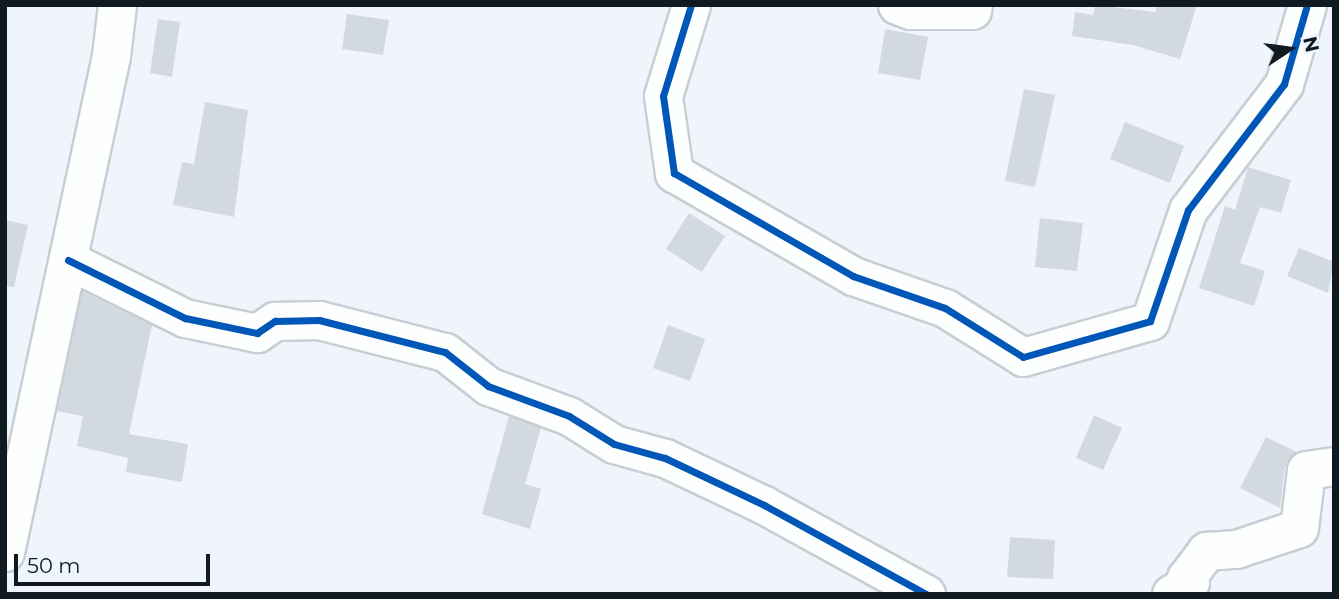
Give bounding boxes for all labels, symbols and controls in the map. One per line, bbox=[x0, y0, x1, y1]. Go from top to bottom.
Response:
north arrow bbox=[1255, 14, 1325, 84]
text: N bbox=[1298, 34, 1324, 54]
scale bar bbox=[18, 540, 214, 584]
text: 50 m bbox=[27, 553, 81, 578]

